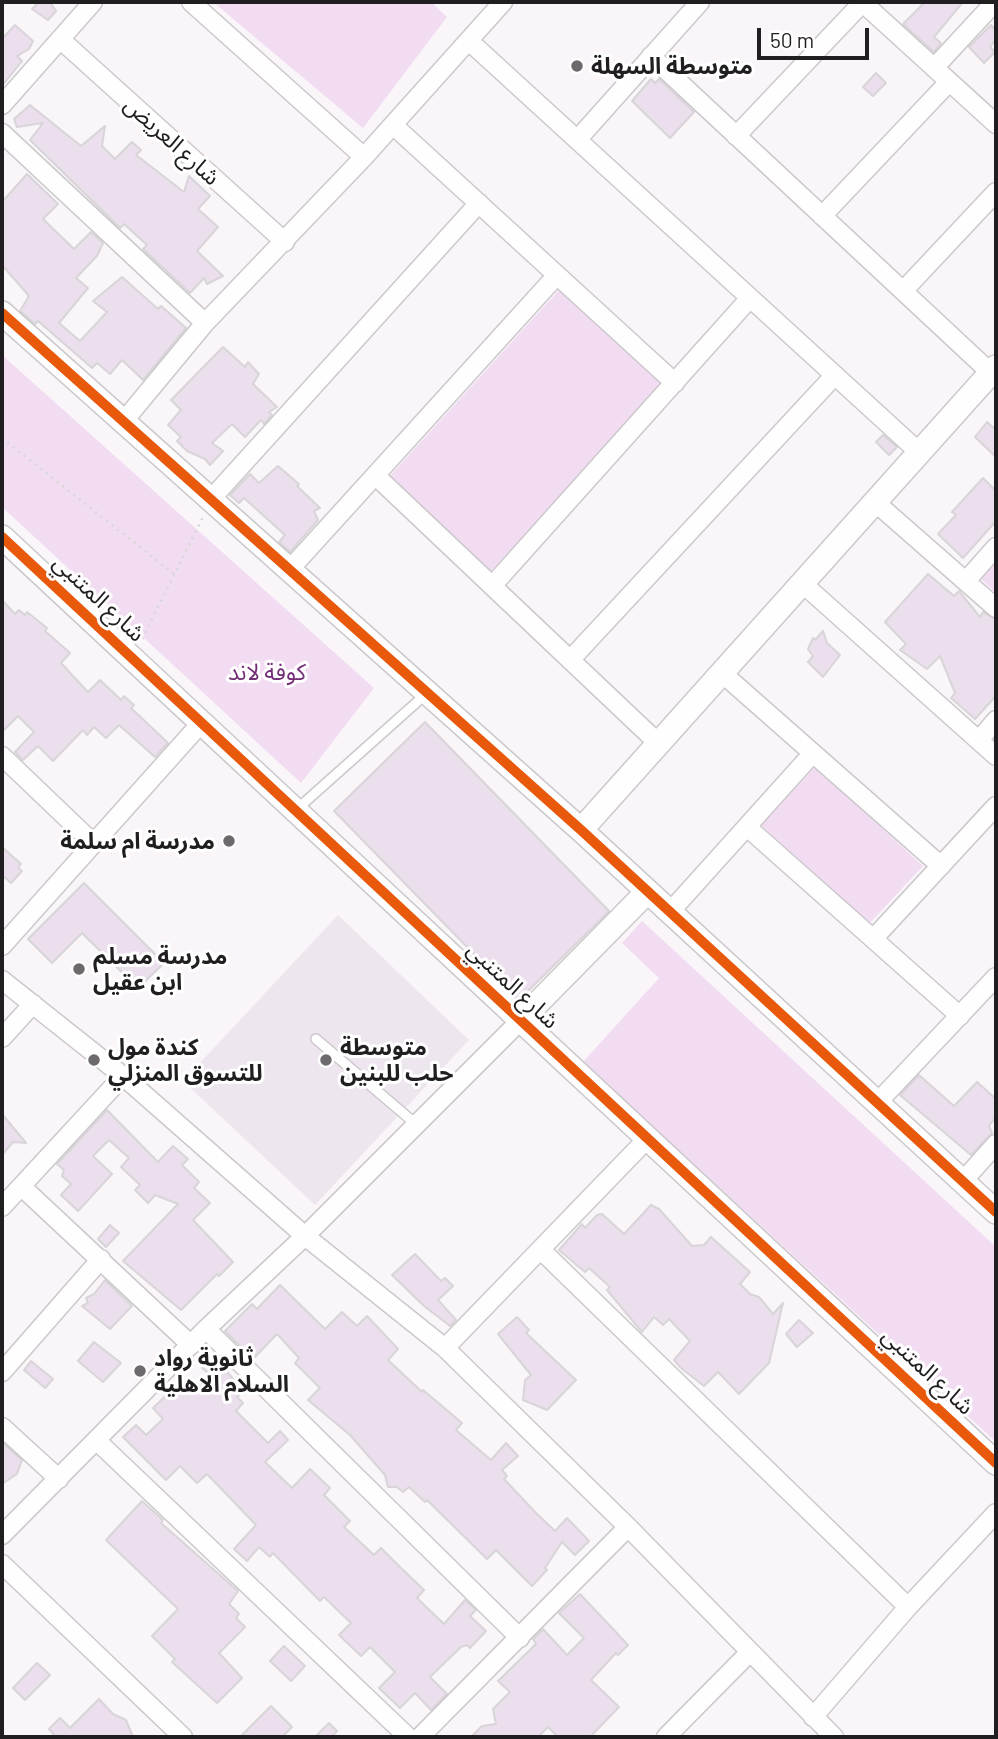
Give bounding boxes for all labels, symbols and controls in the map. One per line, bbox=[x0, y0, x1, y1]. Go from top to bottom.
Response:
scale bar bbox=[760, 14, 872, 58]
text: 50 m bbox=[770, 27, 814, 52]
place label: متوسطة السهلة bbox=[591, 52, 753, 80]
marker: متوسطة السهلة bbox=[569, 58, 585, 74]
street label: شارع العريض bbox=[118, 91, 226, 191]
street label: شارع المتنبي bbox=[47, 549, 151, 647]
park label: كوفة لاند bbox=[228, 658, 306, 686]
place label: مدرسة ام سلمة bbox=[60, 827, 215, 855]
marker: مدرسة ام سلمة bbox=[221, 833, 237, 849]
street label: شارع المتنبي bbox=[461, 936, 565, 1034]
place label: مدرسة مسلم ابن عقيل bbox=[93, 942, 227, 996]
marker: مدرسة مسلم ابن عقيل bbox=[71, 961, 87, 977]
place label: كندة مول للتسوق المنزلي bbox=[108, 1033, 263, 1087]
place label: متوسطة حلب للبنين bbox=[340, 1033, 454, 1087]
marker: كندة مول للتسوق المنزلي bbox=[86, 1052, 102, 1068]
marker: متوسطة حلب للبنين bbox=[318, 1052, 334, 1068]
street label: شارع المتنبي bbox=[876, 1322, 980, 1420]
place label: ثانوية رواد السلام الاهلية bbox=[154, 1344, 289, 1398]
marker: ثانوية رواد السلام الاهلية bbox=[132, 1363, 148, 1379]

